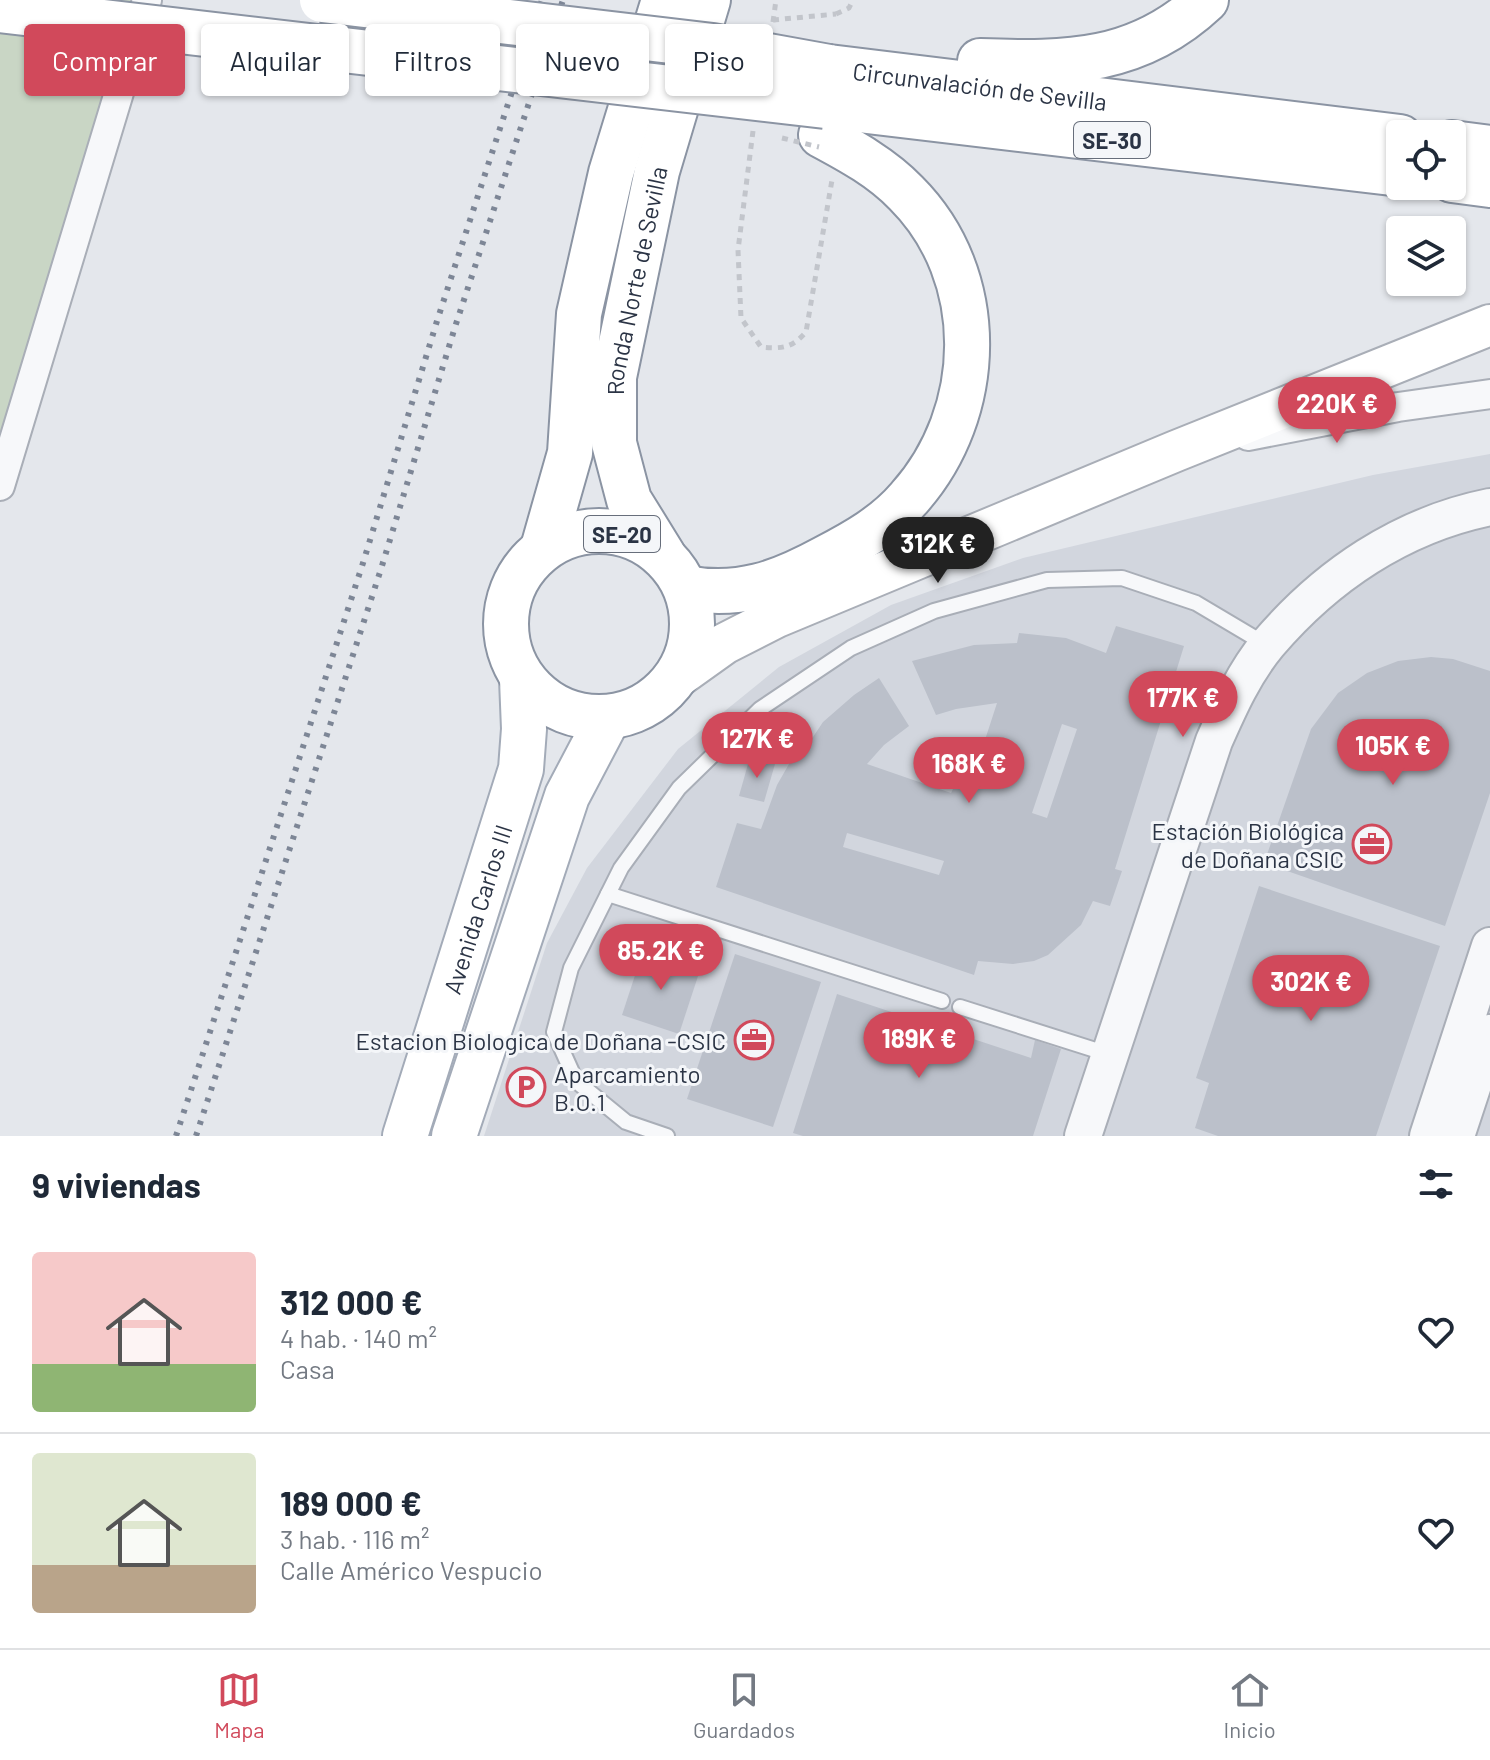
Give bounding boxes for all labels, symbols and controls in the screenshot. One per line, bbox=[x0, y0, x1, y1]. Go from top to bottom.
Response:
chip: Comprar bbox=[24, 24, 185, 96]
chip: Alquilar bbox=[201, 24, 349, 96]
chip: Filtros bbox=[365, 24, 500, 96]
chip: Nuevo bbox=[516, 24, 649, 96]
chip: Piso bbox=[665, 24, 773, 96]
street label: Circunvalación de Sevilla bbox=[851, 56, 1109, 115]
map controls bbox=[1386, 120, 1466, 296]
button: locate bbox=[1386, 120, 1466, 200]
road number: SE-30 bbox=[1074, 122, 1150, 158]
street label: Ronda Norte de Sevilla bbox=[599, 164, 672, 395]
button: layers bbox=[1386, 216, 1466, 296]
pin: 220K € bbox=[1272, 377, 1402, 445]
text: 220K € bbox=[1296, 387, 1378, 418]
road number: SE-20 bbox=[584, 516, 660, 552]
pin: 312K € bbox=[873, 517, 1003, 585]
text: 312K € bbox=[900, 527, 976, 558]
pin: 177K € bbox=[1118, 671, 1248, 739]
text: 177K € bbox=[1147, 681, 1219, 712]
pin: 127K € bbox=[692, 712, 822, 780]
pin: 105K € bbox=[1328, 719, 1458, 787]
text: 127K € bbox=[720, 722, 794, 753]
text: 105K € bbox=[1355, 729, 1431, 760]
pin: 168K € bbox=[904, 737, 1034, 805]
text: 168K € bbox=[931, 747, 1007, 778]
place label: Estación Biológica de Doñana CSIC bbox=[1151, 816, 1344, 873]
street label: Avenida Carlos III bbox=[436, 821, 517, 997]
office icon: Estación Biológica de Doñana CSIC bbox=[1351, 823, 1393, 865]
pin: 85.2K € bbox=[587, 924, 735, 992]
text: 85.2K € bbox=[617, 934, 705, 965]
pin: 302K € bbox=[1246, 955, 1376, 1023]
text: 302K € bbox=[1270, 965, 1352, 996]
pin: 189K € bbox=[854, 1012, 984, 1080]
office icon: Estacion Biologica de Doñana -CSIC bbox=[733, 1019, 775, 1061]
text: 189K € bbox=[881, 1022, 957, 1053]
place label: Estacion Biologica de Doñana -CSIC bbox=[356, 1026, 726, 1055]
place label: Aparcamiento B.O.1 bbox=[554, 1059, 701, 1116]
parking icon: Aparcamiento B.O.1 bbox=[505, 1066, 547, 1108]
icon: filters bbox=[1414, 1162, 1458, 1206]
text: 9 viviendas bbox=[32, 1164, 201, 1205]
text: 312 000 € bbox=[280, 1281, 423, 1322]
icon: home bbox=[96, 1284, 192, 1380]
icon: heart bbox=[1414, 1310, 1458, 1354]
text: 4 hab. · 140 m² bbox=[280, 1322, 437, 1353]
text: Casa bbox=[280, 1353, 335, 1384]
text: 189 000 € bbox=[280, 1482, 422, 1523]
icon: home bbox=[96, 1485, 192, 1581]
icon: heart bbox=[1414, 1511, 1458, 1555]
text: 3 hab. · 116 m² bbox=[280, 1523, 429, 1554]
text: Calle Américo Vespucio bbox=[280, 1554, 543, 1585]
tab: Mapa bbox=[214, 1668, 265, 1742]
tab: Guardados bbox=[693, 1668, 795, 1742]
tab: Inicio bbox=[1224, 1668, 1276, 1742]

